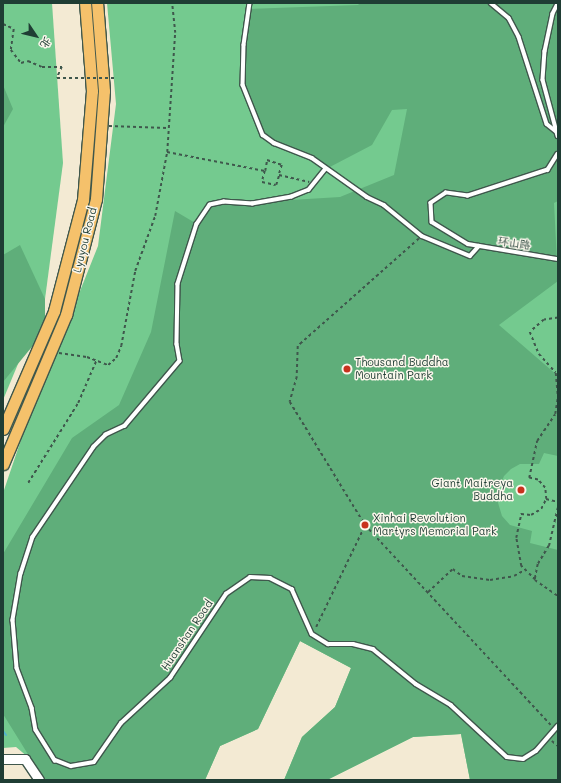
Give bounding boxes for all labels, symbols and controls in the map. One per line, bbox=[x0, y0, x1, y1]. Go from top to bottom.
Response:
north arrow bbox=[16, 16, 56, 56]
text: 北 bbox=[37, 34, 56, 52]
street label: Lyuyou Road bbox=[71, 206, 99, 274]
street label: 环山路 bbox=[497, 234, 531, 252]
place label: Thousand Buddha Mountain Park bbox=[355, 356, 449, 382]
marker: Thousand Buddha Mountain Park bbox=[342, 364, 352, 374]
place label: Giant Maitreya Buddha bbox=[431, 477, 513, 503]
marker: Giant Maitreya Buddha bbox=[516, 485, 526, 495]
place label: Xinhai Revolution Martyrs Memorial Park bbox=[373, 512, 497, 538]
marker: Xinhai Revolution Martyrs Memorial Park bbox=[360, 520, 370, 530]
street label: Huanshan Road bbox=[159, 597, 215, 673]

